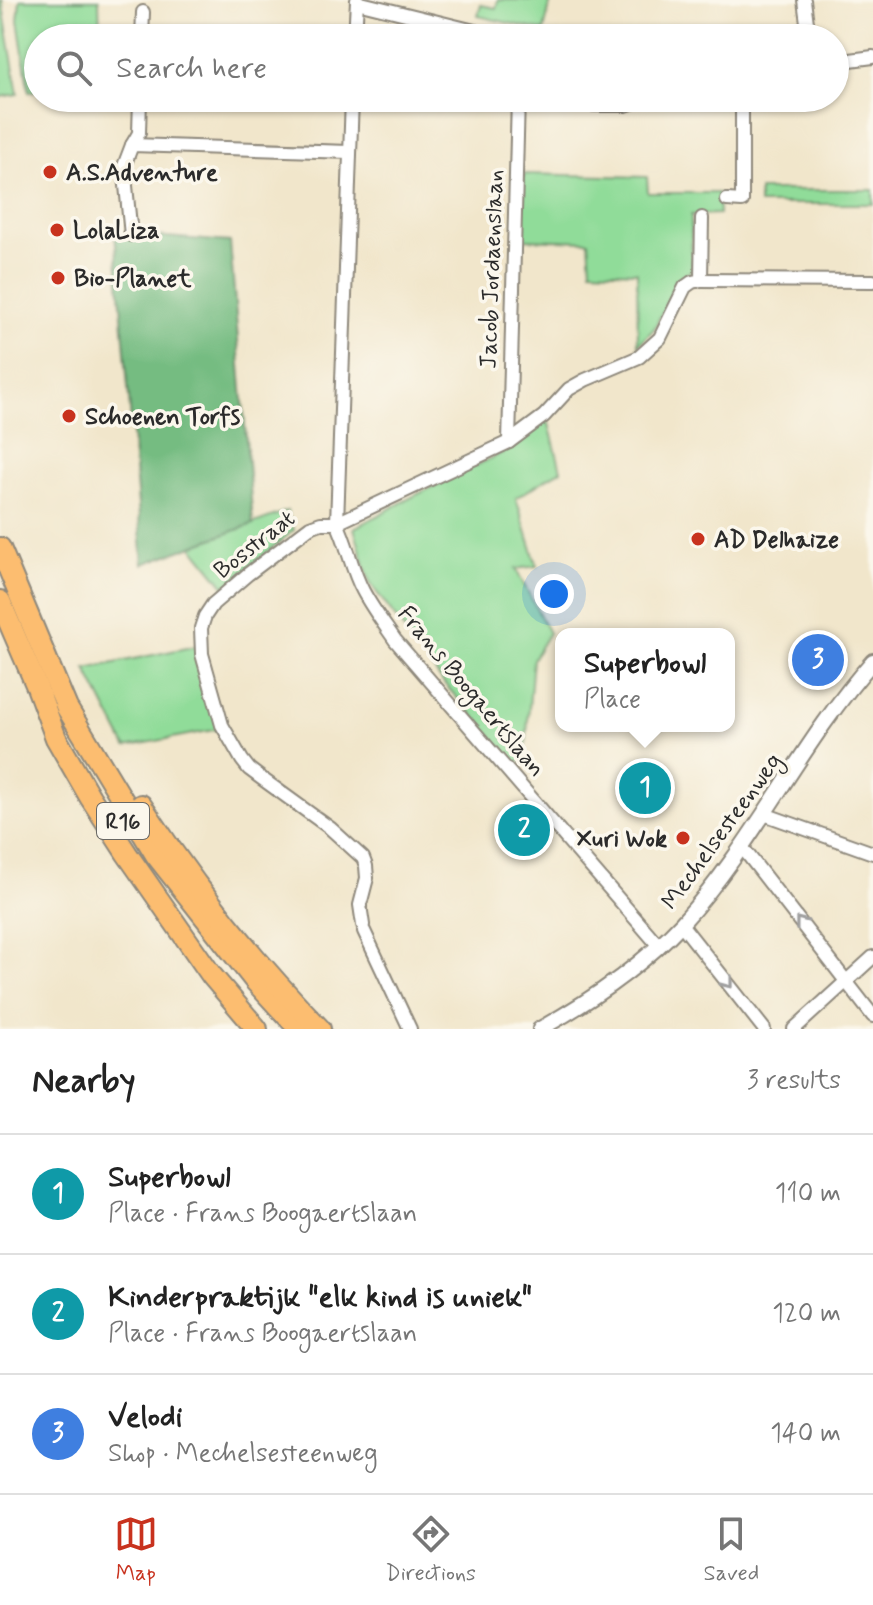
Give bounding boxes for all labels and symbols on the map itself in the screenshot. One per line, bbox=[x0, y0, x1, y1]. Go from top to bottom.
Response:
place label: A.S.Adventure bbox=[66, 158, 218, 189]
marker: A.S.Adventure bbox=[41, 163, 59, 181]
street label: Jacob Jordaenslaan bbox=[474, 169, 511, 369]
place label: LolaLiza bbox=[73, 216, 160, 247]
marker: LolaLiza bbox=[48, 221, 66, 239]
place label: Bio-Planet bbox=[74, 264, 192, 295]
marker: Bio-Planet bbox=[49, 269, 67, 287]
place label: Schoenen Torfs bbox=[85, 402, 241, 433]
marker: Schoenen Torfs bbox=[60, 407, 78, 425]
street label: Bosstraat bbox=[208, 504, 302, 587]
place label: AD Delhaize bbox=[714, 525, 839, 556]
marker: AD Delhaize bbox=[689, 530, 707, 548]
your location bbox=[534, 574, 574, 614]
street label: Frans Boogaertslaan bbox=[389, 600, 552, 785]
pin: 3 bbox=[792, 630, 844, 690]
street label: Mechelsesteenweg bbox=[655, 747, 791, 918]
pin: 1 bbox=[619, 758, 671, 818]
pin: 2 bbox=[498, 800, 550, 860]
road number: R16 bbox=[97, 803, 149, 839]
place label: Xuri Wok bbox=[577, 824, 667, 855]
marker: Xuri Wok bbox=[674, 829, 692, 847]
one-way arrow bbox=[795, 916, 809, 931]
one-way arrow bbox=[718, 974, 732, 989]

